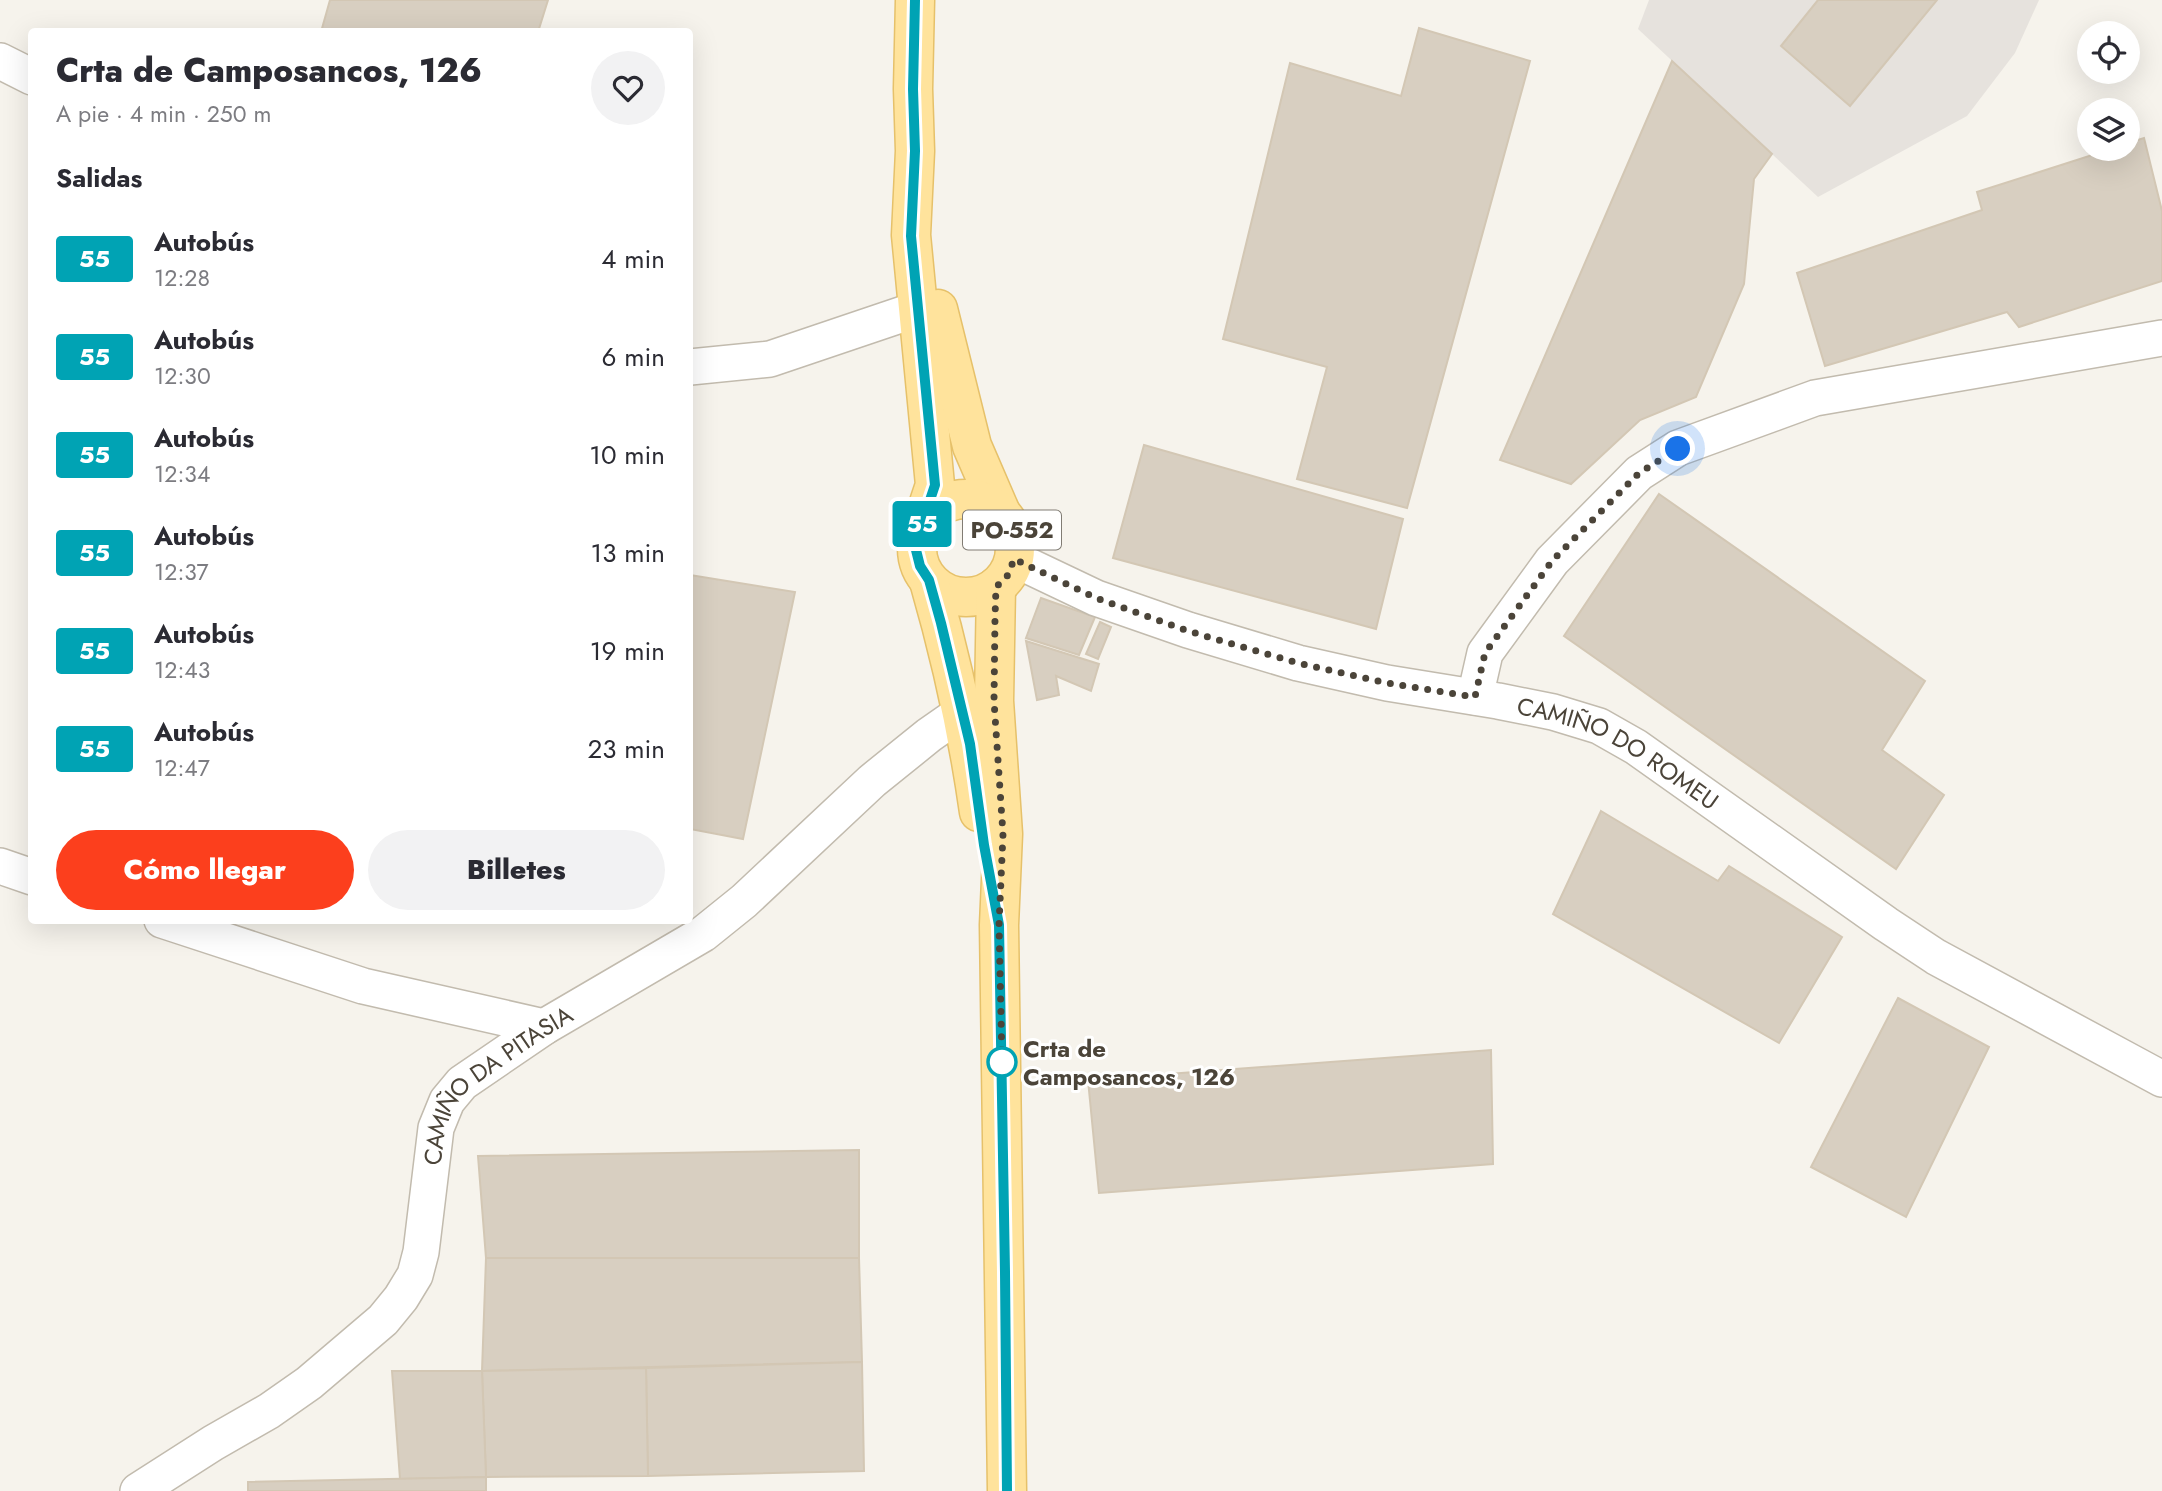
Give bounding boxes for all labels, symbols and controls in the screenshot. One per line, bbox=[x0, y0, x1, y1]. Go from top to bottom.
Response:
map controls bbox=[2077, 21, 2140, 161]
button: locate bbox=[2077, 21, 2140, 84]
text: Crta de Camposancos, 126 bbox=[56, 47, 482, 94]
button: heart bbox=[591, 51, 665, 125]
text: A pie · 4 min · 250 m bbox=[56, 97, 271, 131]
button: layers bbox=[2077, 98, 2140, 161]
text: Salidas bbox=[56, 159, 142, 197]
text: Autobús bbox=[154, 223, 254, 261]
text: 4 min bbox=[601, 240, 665, 278]
text: 55 bbox=[79, 241, 110, 276]
text: 12:28 bbox=[154, 261, 210, 295]
text: Autobús bbox=[154, 321, 254, 359]
text: 6 min bbox=[602, 338, 665, 376]
text: 55 bbox=[79, 339, 110, 374]
text: 12:30 bbox=[154, 359, 211, 393]
text: Autobús bbox=[154, 419, 254, 457]
your location bbox=[1660, 431, 1695, 466]
text: 10 min bbox=[589, 436, 665, 474]
text: 55 bbox=[79, 437, 110, 472]
text: 12:34 bbox=[154, 457, 210, 491]
line badge: 55 bbox=[890, 501, 954, 547]
text: 55 bbox=[907, 506, 937, 541]
road number: PO-552 bbox=[963, 510, 1061, 550]
text: Autobús bbox=[154, 517, 254, 555]
text: 13 min bbox=[591, 534, 665, 572]
text: 55 bbox=[79, 535, 110, 570]
text: 12:37 bbox=[154, 555, 209, 589]
text: Autobús bbox=[154, 615, 254, 653]
text: 19 min bbox=[590, 632, 665, 670]
text: 55 bbox=[79, 633, 110, 668]
text: 12:43 bbox=[154, 653, 210, 687]
street label: CAMIÑO DO ROMEU bbox=[1514, 688, 1726, 818]
text: Autobús bbox=[154, 713, 254, 751]
text: 23 min bbox=[588, 730, 665, 768]
text: 55 bbox=[79, 731, 110, 766]
text: 12:47 bbox=[154, 751, 210, 785]
button: Cómo llegar bbox=[56, 830, 354, 910]
button: Billetes bbox=[368, 830, 665, 910]
street label: CAMIÑO DA PITASIA bbox=[414, 997, 579, 1167]
place label: Crta de Camposancos, 126 bbox=[1023, 1031, 1235, 1094]
marker: Crta de Camposancos, 126 bbox=[987, 1047, 1017, 1077]

